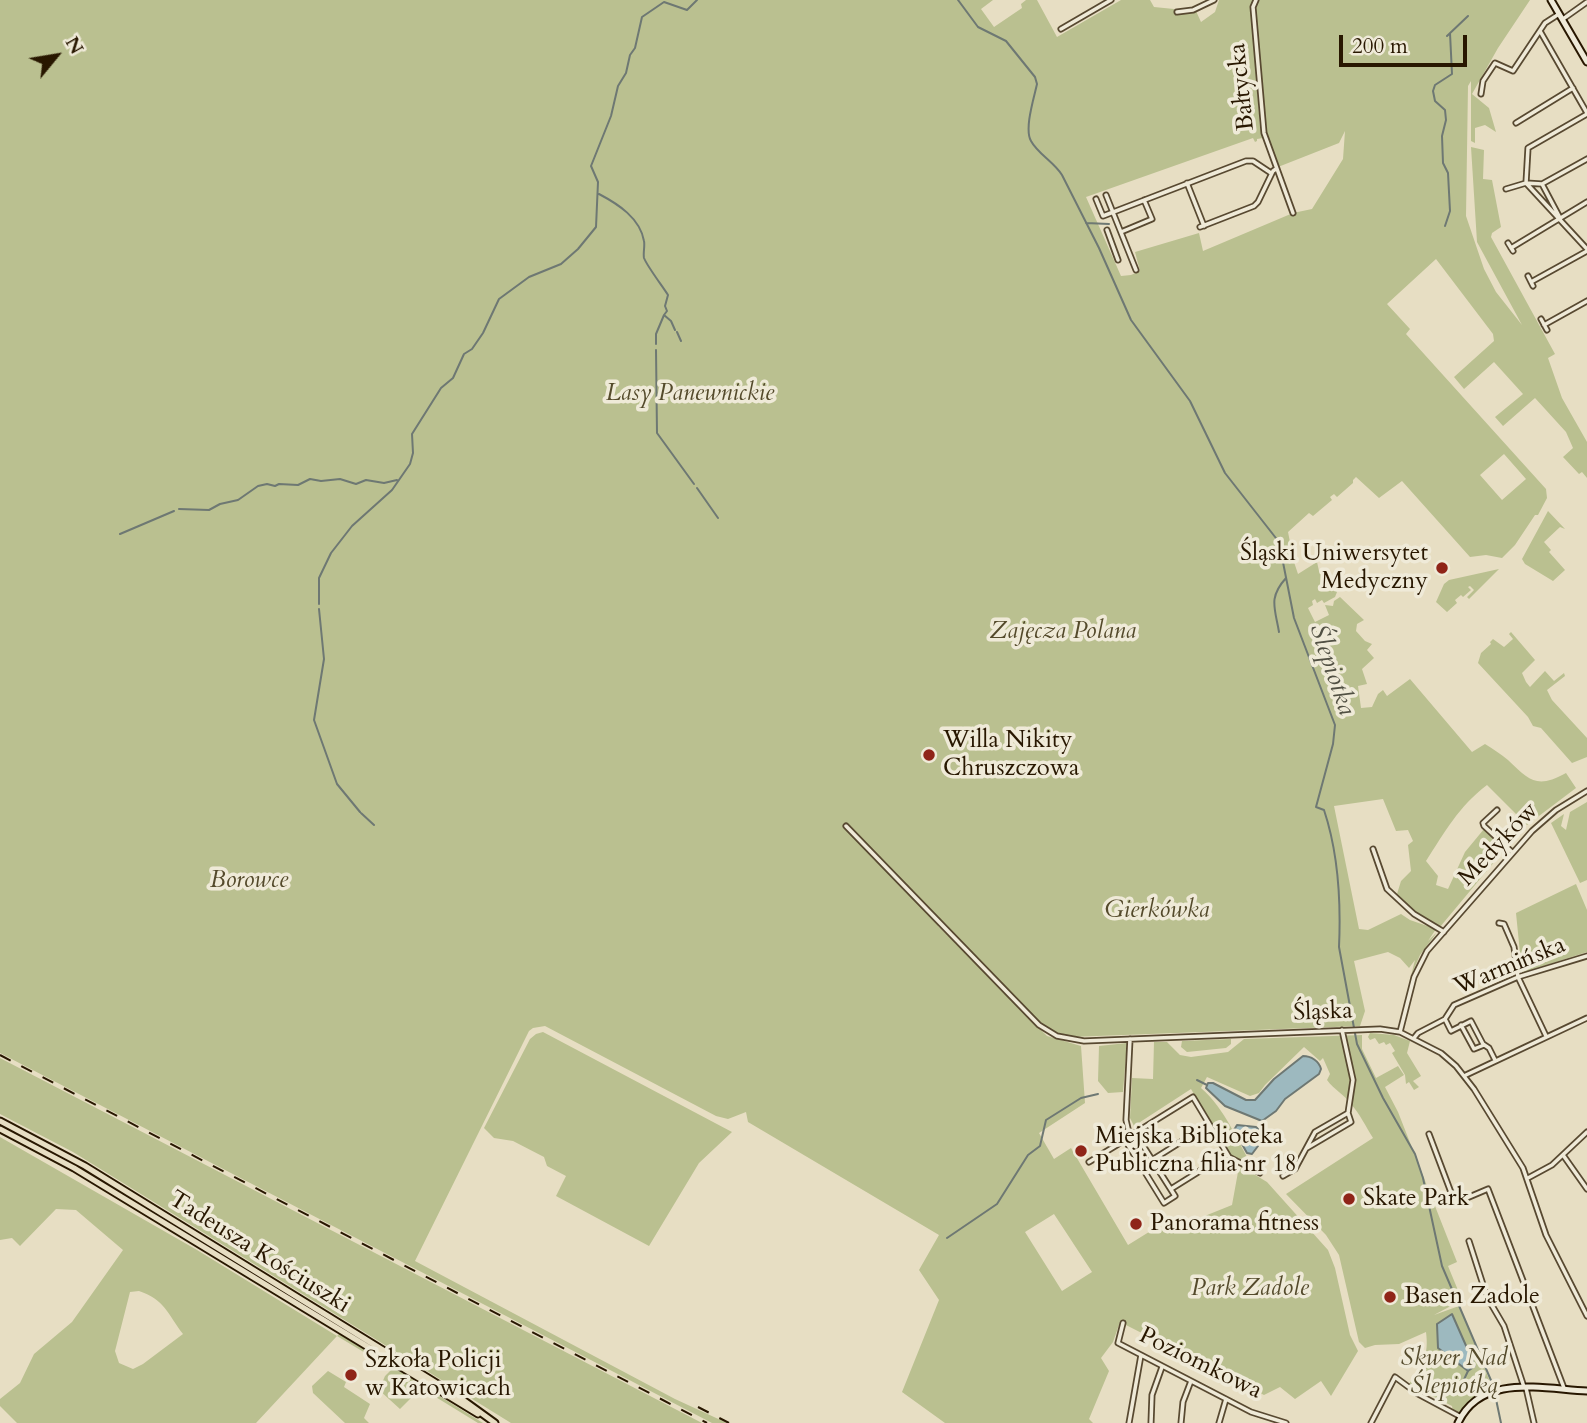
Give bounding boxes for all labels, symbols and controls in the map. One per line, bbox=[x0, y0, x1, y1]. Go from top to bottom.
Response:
north arrow bbox=[21, 21, 91, 91]
scale bar bbox=[1342, 21, 1470, 65]
text: N bbox=[59, 32, 90, 59]
text: 200 m bbox=[1352, 32, 1408, 61]
street label: Bałtycka bbox=[1224, 42, 1262, 132]
park label: Lasy Panewnickie bbox=[606, 380, 774, 408]
place label: Śląski Uniwersytet Medyczny bbox=[1240, 540, 1428, 596]
marker: Śląski Uniwersytet Medyczny bbox=[1434, 560, 1450, 576]
park label: Zajęcza Polana bbox=[990, 618, 1136, 646]
water label: Ślepiotka bbox=[1301, 620, 1361, 720]
place label: Willa Nikity Chruszczowa bbox=[943, 727, 1079, 783]
marker: Willa Nikity Chruszczowa bbox=[921, 747, 937, 763]
street label: Medyków bbox=[1453, 797, 1545, 893]
park label: Borowce bbox=[210, 867, 288, 895]
park label: Gierkówka bbox=[1105, 897, 1209, 925]
street label: Warmińska bbox=[1450, 932, 1570, 1002]
street label: Śląska bbox=[1293, 998, 1353, 1028]
place label: Miejska Biblioteka Publiczna filia nr 18 bbox=[1095, 1123, 1297, 1179]
marker: Miejska Biblioteka Publiczna filia nr 18 bbox=[1073, 1143, 1089, 1159]
place label: Skate Park bbox=[1363, 1185, 1469, 1213]
street label: Tadeusza Kościuszki bbox=[163, 1186, 355, 1320]
marker: Skate Park bbox=[1341, 1191, 1357, 1207]
place label: Panorama fitness bbox=[1150, 1210, 1319, 1238]
marker: Panorama fitness bbox=[1128, 1216, 1144, 1232]
park label: Park Zadole bbox=[1191, 1275, 1309, 1303]
place label: Basen Zadole bbox=[1404, 1283, 1540, 1311]
marker: Basen Zadole bbox=[1382, 1289, 1398, 1305]
street label: Poziomkowa bbox=[1134, 1322, 1266, 1406]
park label: Skwer Nad Ślepiotką bbox=[1401, 1345, 1507, 1401]
place label: Szkoła Policji w Katowicach bbox=[365, 1347, 511, 1403]
marker: Szkoła Policji w Katowicach bbox=[343, 1367, 359, 1383]

